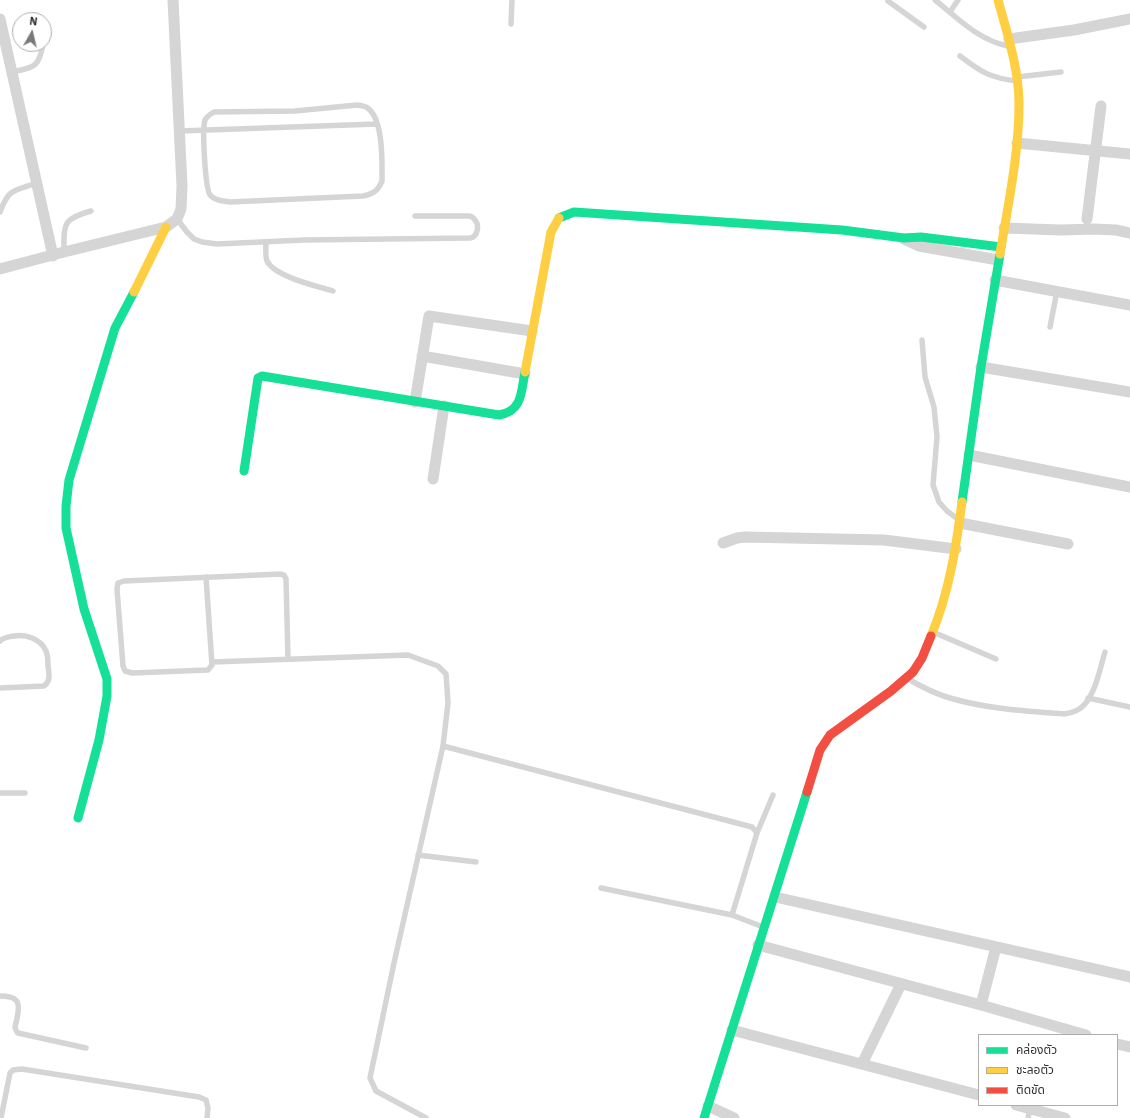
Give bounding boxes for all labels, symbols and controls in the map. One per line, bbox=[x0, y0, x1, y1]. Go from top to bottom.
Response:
north arrow bbox=[12, 12, 52, 52]
text: N bbox=[29, 14, 38, 29]
legend bbox=[978, 1034, 1118, 1106]
text: คล่องตัว bbox=[1016, 1042, 1057, 1057]
text: ชะลอตัว bbox=[1016, 1062, 1054, 1077]
text: ติดขัด bbox=[1016, 1082, 1045, 1097]

